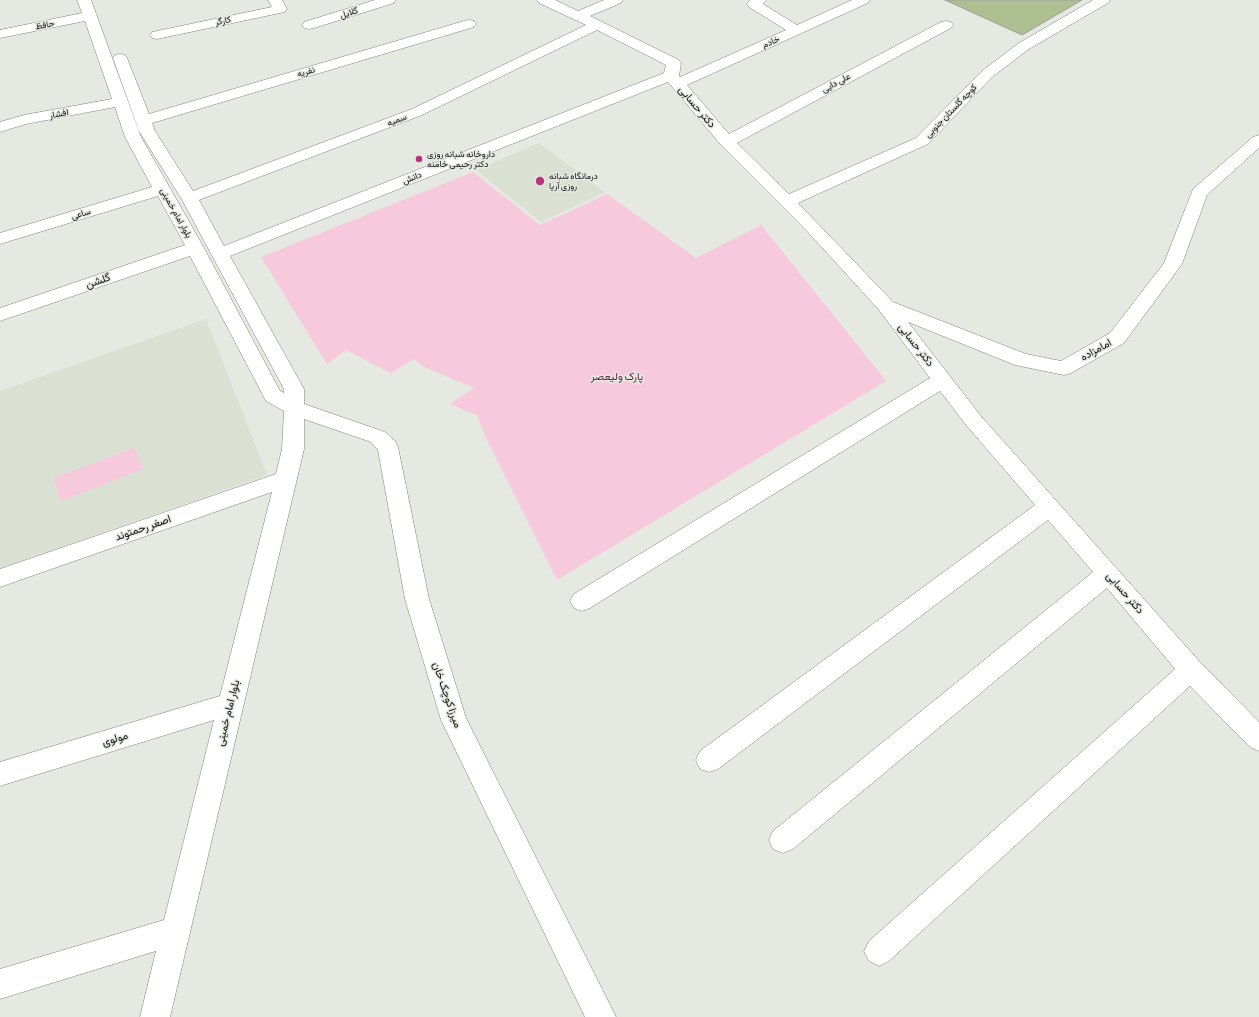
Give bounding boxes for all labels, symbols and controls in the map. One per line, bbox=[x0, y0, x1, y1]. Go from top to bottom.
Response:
street label: گلایل bbox=[339, 5, 359, 21]
street label: کارگر bbox=[214, 14, 232, 28]
street label: حافظ bbox=[34, 18, 56, 32]
street label: خادم bbox=[761, 33, 781, 51]
street label: نفریه bbox=[296, 64, 316, 80]
street label: علی دایی bbox=[820, 71, 852, 95]
street label: کوچه گلستان جنوبی bbox=[923, 82, 979, 140]
street label: دکتر حسابی bbox=[676, 83, 718, 131]
street label: افشار bbox=[49, 107, 69, 121]
street label: سمیه bbox=[386, 111, 408, 129]
place label: داروخانه شبانه روزی دکتر رحیمی خامنه bbox=[427, 149, 495, 170]
marker: داروخانه شبانه روزی دکتر رحیمی خامنه bbox=[414, 154, 424, 164]
street label: دانش bbox=[401, 169, 423, 187]
place label: درمانگاه شبانه روزی آریا bbox=[549, 171, 598, 192]
marker: درمانگاه شبانه روزی آریا bbox=[534, 175, 546, 187]
street label: بلوار امام خمینی bbox=[158, 186, 194, 240]
street label: ساعی bbox=[70, 206, 92, 222]
street label: گلشن bbox=[84, 271, 112, 291]
street label: دکتر حسابی bbox=[895, 321, 937, 369]
street label: امامزاده bbox=[1078, 336, 1114, 364]
park label: پارک ولیعصر bbox=[591, 370, 643, 384]
street label: اصغر رحمتوند bbox=[113, 512, 173, 544]
street label: دکتر حسابی bbox=[1103, 569, 1147, 617]
street label: میرزا کوچک خان bbox=[430, 660, 464, 730]
street label: بلوار امام خمینی bbox=[213, 678, 243, 748]
street label: مولوی bbox=[100, 729, 130, 749]

